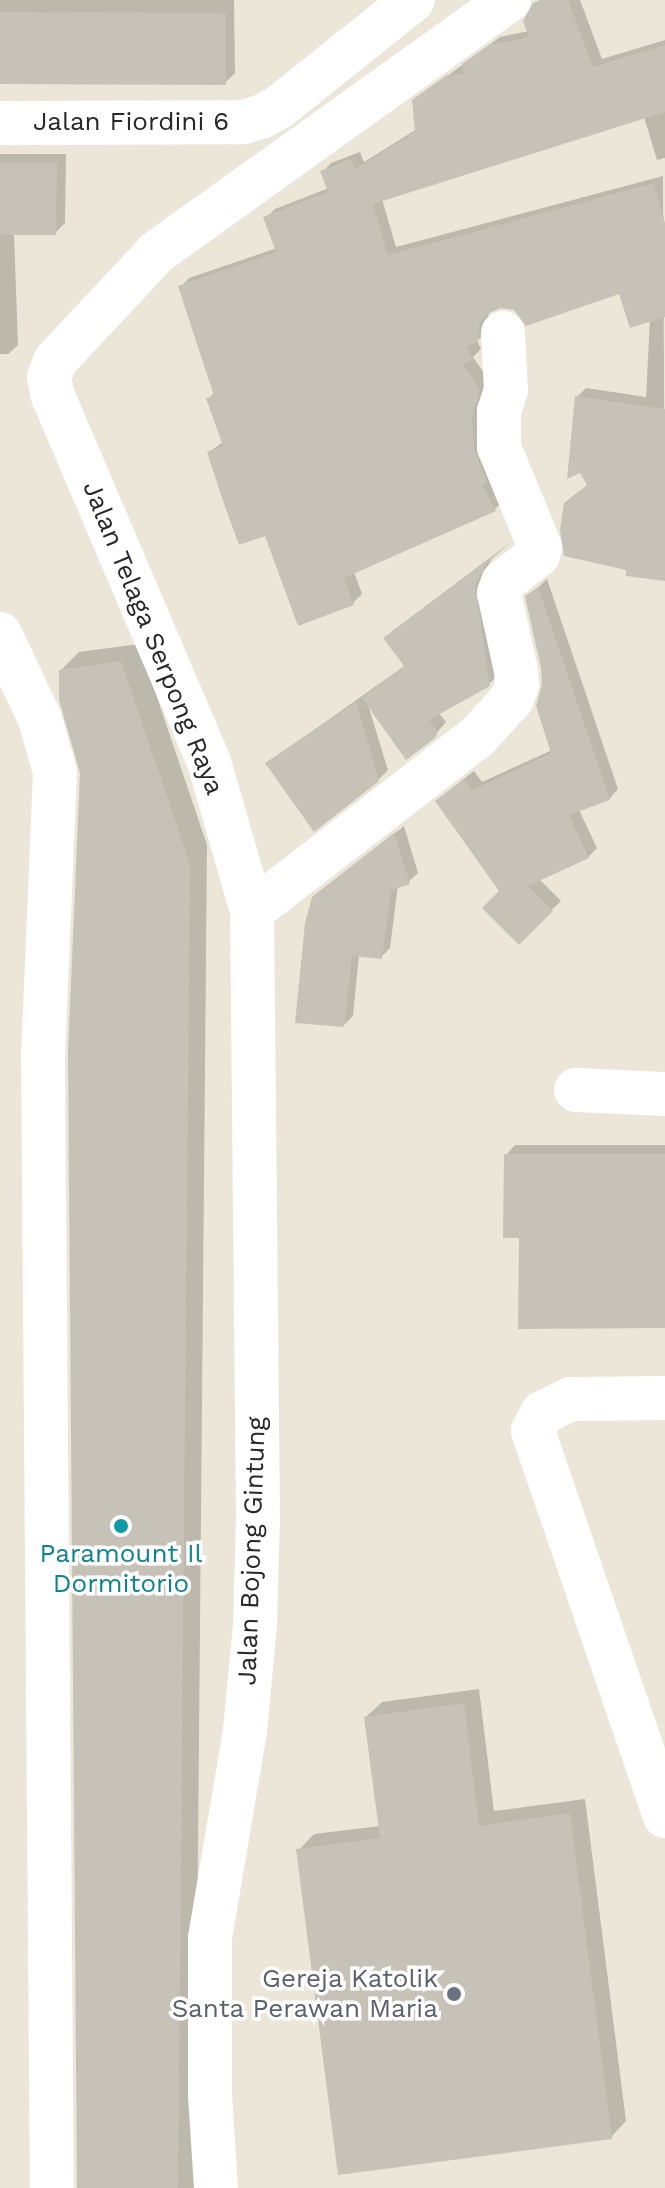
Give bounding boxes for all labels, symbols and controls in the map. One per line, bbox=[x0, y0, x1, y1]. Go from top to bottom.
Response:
street label: Jalan Fiordini 6 bbox=[33, 106, 229, 138]
street label: Jalan Telaga Serpong Raya bbox=[76, 476, 230, 800]
street label: Jalan Bojong Gintung bbox=[232, 1416, 272, 1686]
marker: Paramount Il Dormitorio bbox=[112, 1517, 130, 1535]
place label: Paramount Il Dormitorio bbox=[39, 1538, 203, 1600]
place label: Gereja Katolik Santa Perawan Maria bbox=[171, 1963, 438, 2024]
marker: Gereja Katolik Santa Perawan Maria bbox=[445, 1985, 463, 2003]

